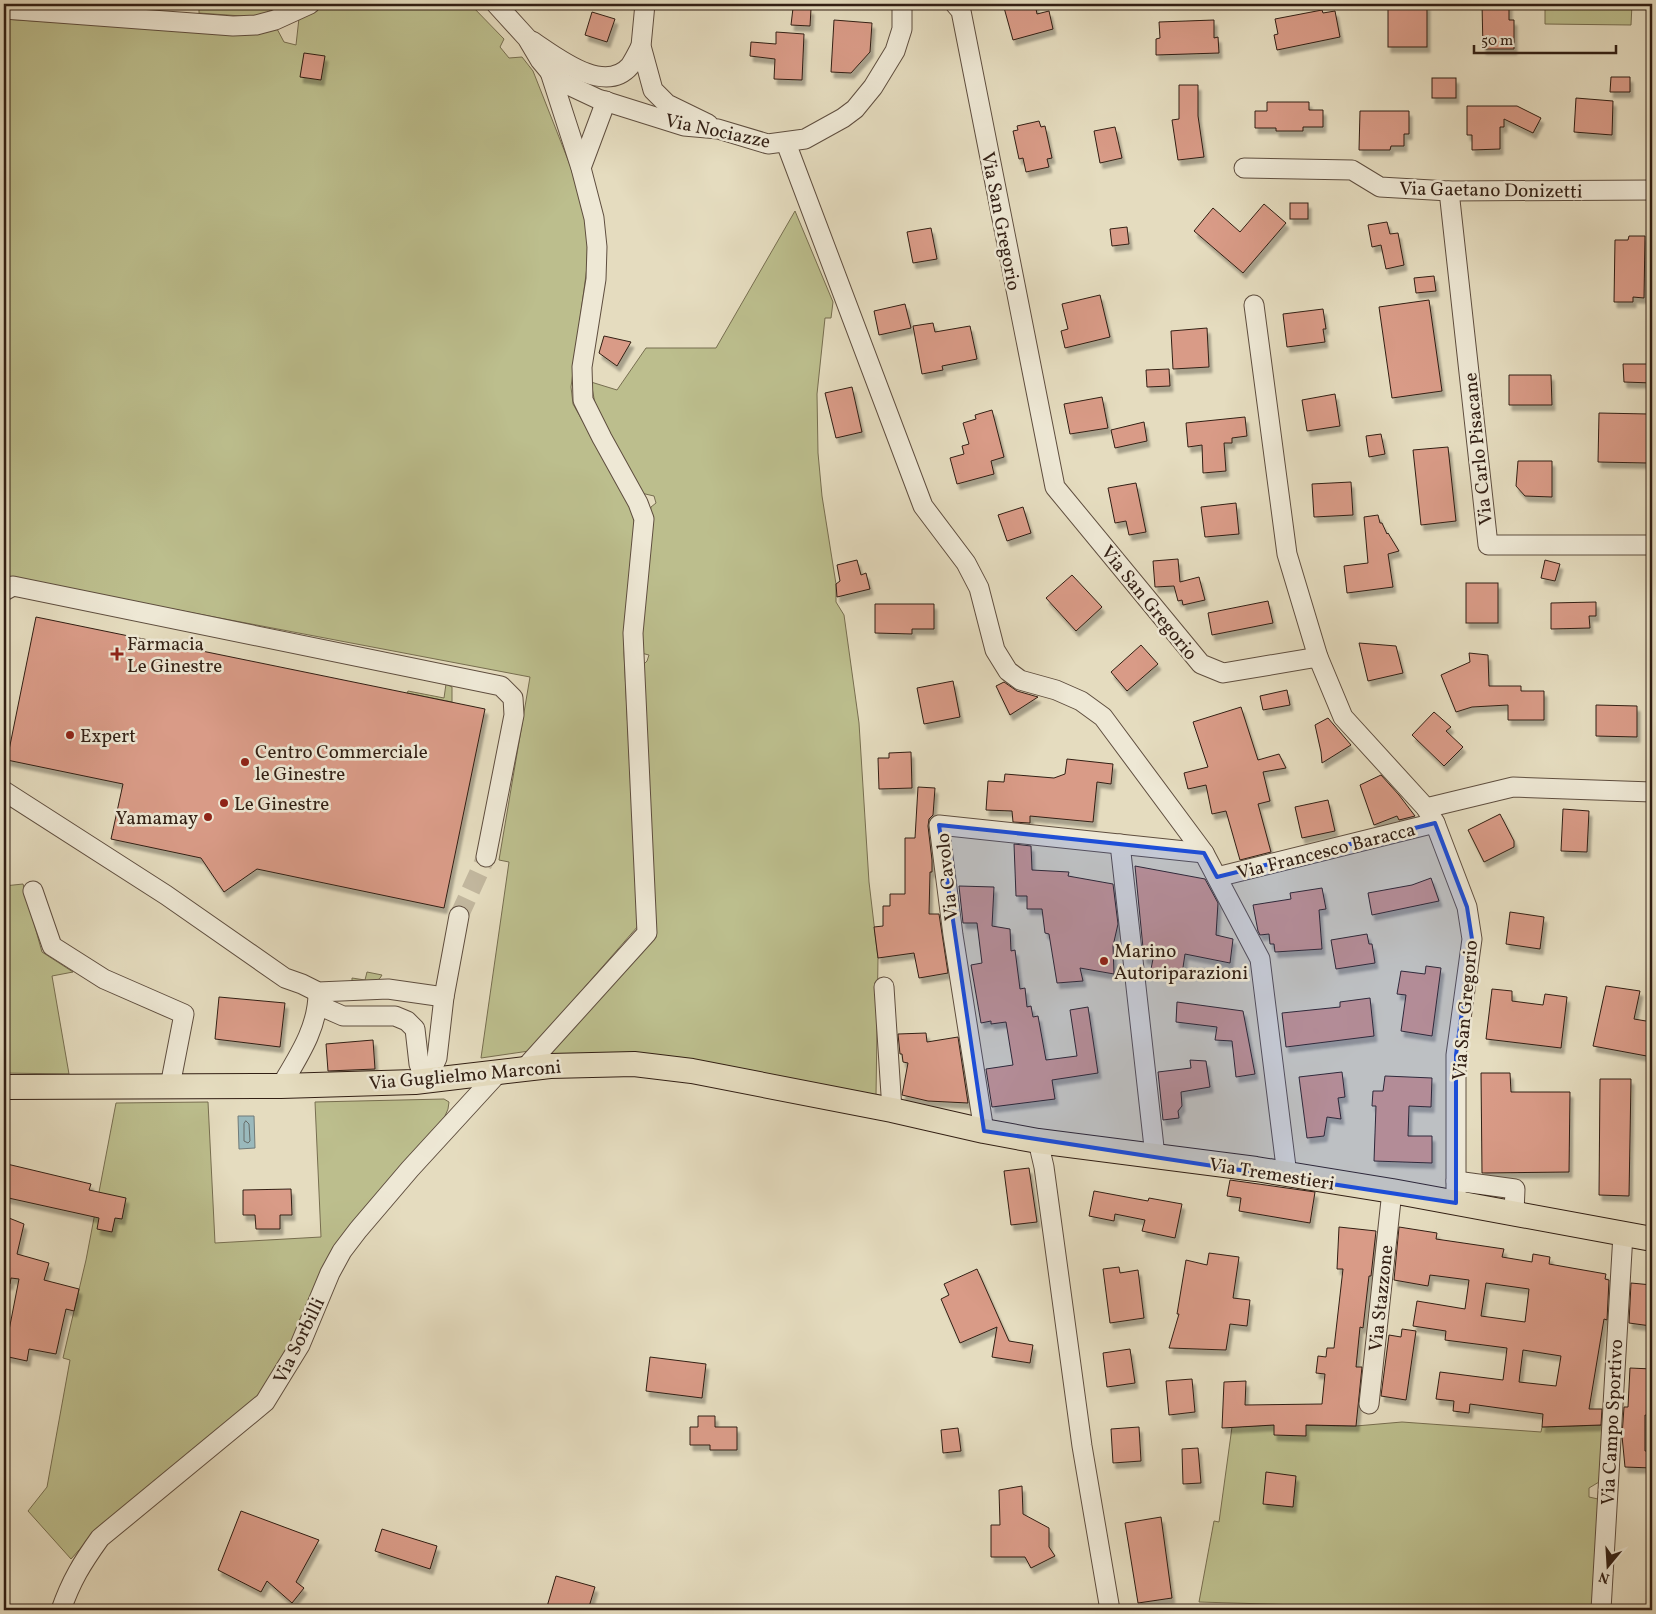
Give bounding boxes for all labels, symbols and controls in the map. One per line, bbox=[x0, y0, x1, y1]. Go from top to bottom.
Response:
scale bar bbox=[1474, 22, 1616, 54]
text: 50 m bbox=[1481, 31, 1513, 52]
street label: Via Nociazze bbox=[663, 108, 773, 156]
street label: Via San Gregorio bbox=[974, 150, 1026, 293]
street label: Via Gaetano Donizetti bbox=[1399, 176, 1583, 206]
street label: Via Carlo Pisacane bbox=[1458, 371, 1500, 526]
street label: Via San Gregorio bbox=[1094, 540, 1203, 666]
place label: Farmacia Le Ginestre bbox=[127, 632, 222, 680]
marker: Farmacia Le Ginestre bbox=[111, 648, 123, 660]
place label: Expert bbox=[80, 724, 136, 750]
marker: Expert bbox=[64, 729, 76, 741]
place label: Centro Commerciale le Ginestre bbox=[255, 740, 428, 788]
marker: Centro Commerciale le Ginestre bbox=[239, 756, 251, 768]
place label: Le Ginestre bbox=[234, 792, 329, 818]
marker: Le Ginestre bbox=[218, 797, 230, 809]
place label: Yamamay bbox=[116, 806, 198, 832]
marker: Yamamay bbox=[202, 811, 214, 823]
street label: Via Francesco Baracca bbox=[1234, 817, 1418, 887]
street label: Via Cavolo bbox=[930, 832, 966, 922]
place label: Marino Autoriparazioni bbox=[1114, 939, 1248, 987]
street label: Via San Gregorio bbox=[1447, 939, 1485, 1081]
marker: Marino Autoriparazioni bbox=[1098, 955, 1110, 967]
street label: Via Guglielmo Marconi bbox=[368, 1055, 563, 1097]
street label: Via Tremestieri bbox=[1207, 1152, 1337, 1198]
street label: Via Stazzone bbox=[1363, 1244, 1401, 1353]
street label: Via Sorbilli bbox=[268, 1293, 332, 1388]
street label: Via Campo Sportivo bbox=[1596, 1338, 1630, 1506]
north arrow bbox=[1584, 1542, 1634, 1592]
text: N bbox=[1597, 1566, 1612, 1588]

